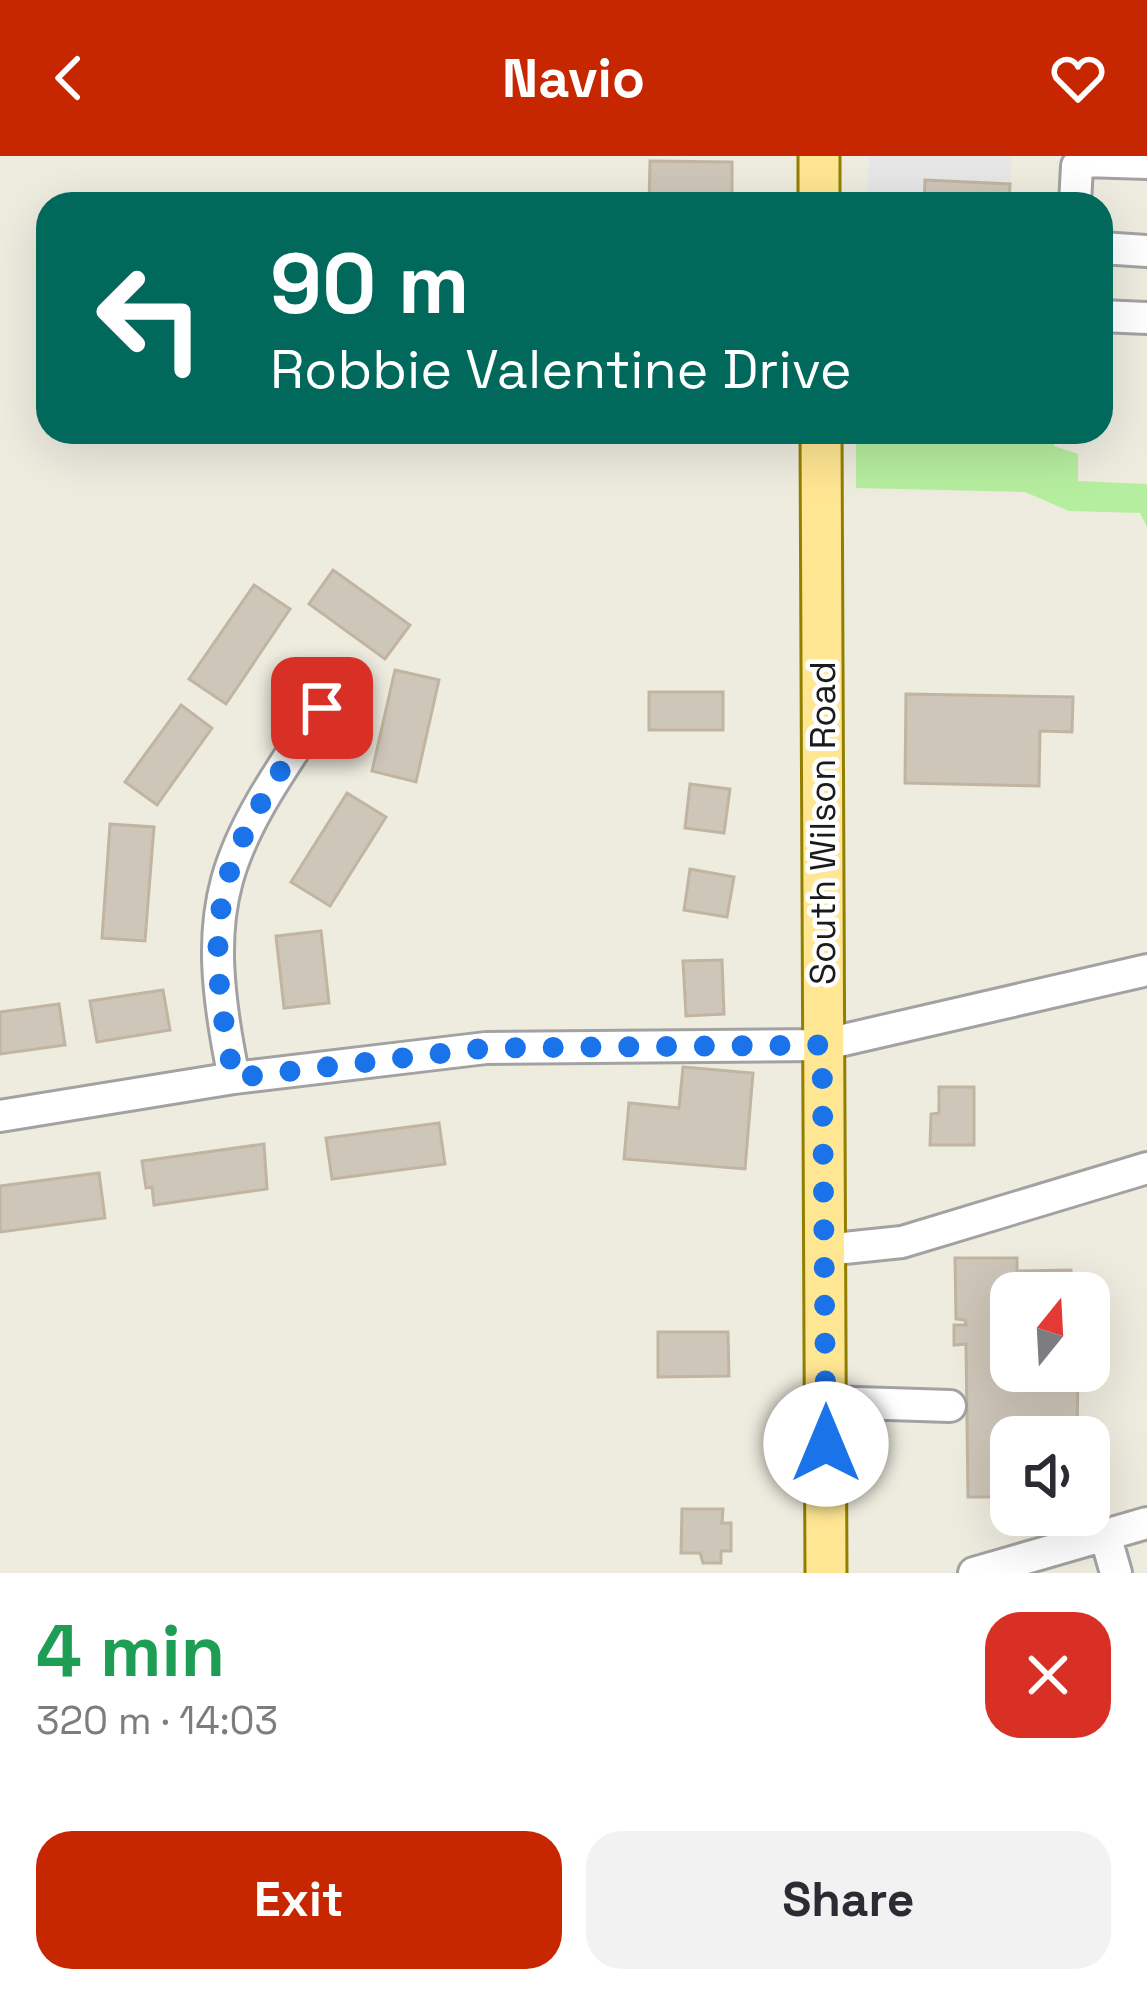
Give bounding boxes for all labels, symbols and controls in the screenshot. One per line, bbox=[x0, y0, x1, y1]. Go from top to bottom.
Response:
text: Navio bbox=[502, 44, 645, 113]
icon: back bbox=[36, 45, 102, 111]
icon: heart bbox=[1045, 45, 1111, 111]
text: 90 m bbox=[270, 230, 469, 338]
icon: left bbox=[72, 240, 228, 396]
text: Robbie Valentine Drive bbox=[270, 335, 852, 404]
pin bbox=[271, 657, 373, 759]
street label: South Wilson Road bbox=[800, 661, 846, 985]
icon: arrive bbox=[289, 675, 355, 741]
north arrow bbox=[990, 1272, 1110, 1392]
map controls bbox=[990, 1272, 1110, 1536]
position arrow bbox=[763, 1381, 889, 1507]
button: sound bbox=[990, 1416, 1110, 1536]
text: 4 min bbox=[36, 1605, 225, 1697]
button: close bbox=[985, 1612, 1111, 1738]
text: 320 m · 14:03 bbox=[36, 1696, 278, 1745]
button: Exit bbox=[36, 1831, 562, 1969]
button: Share bbox=[586, 1831, 1111, 1969]

